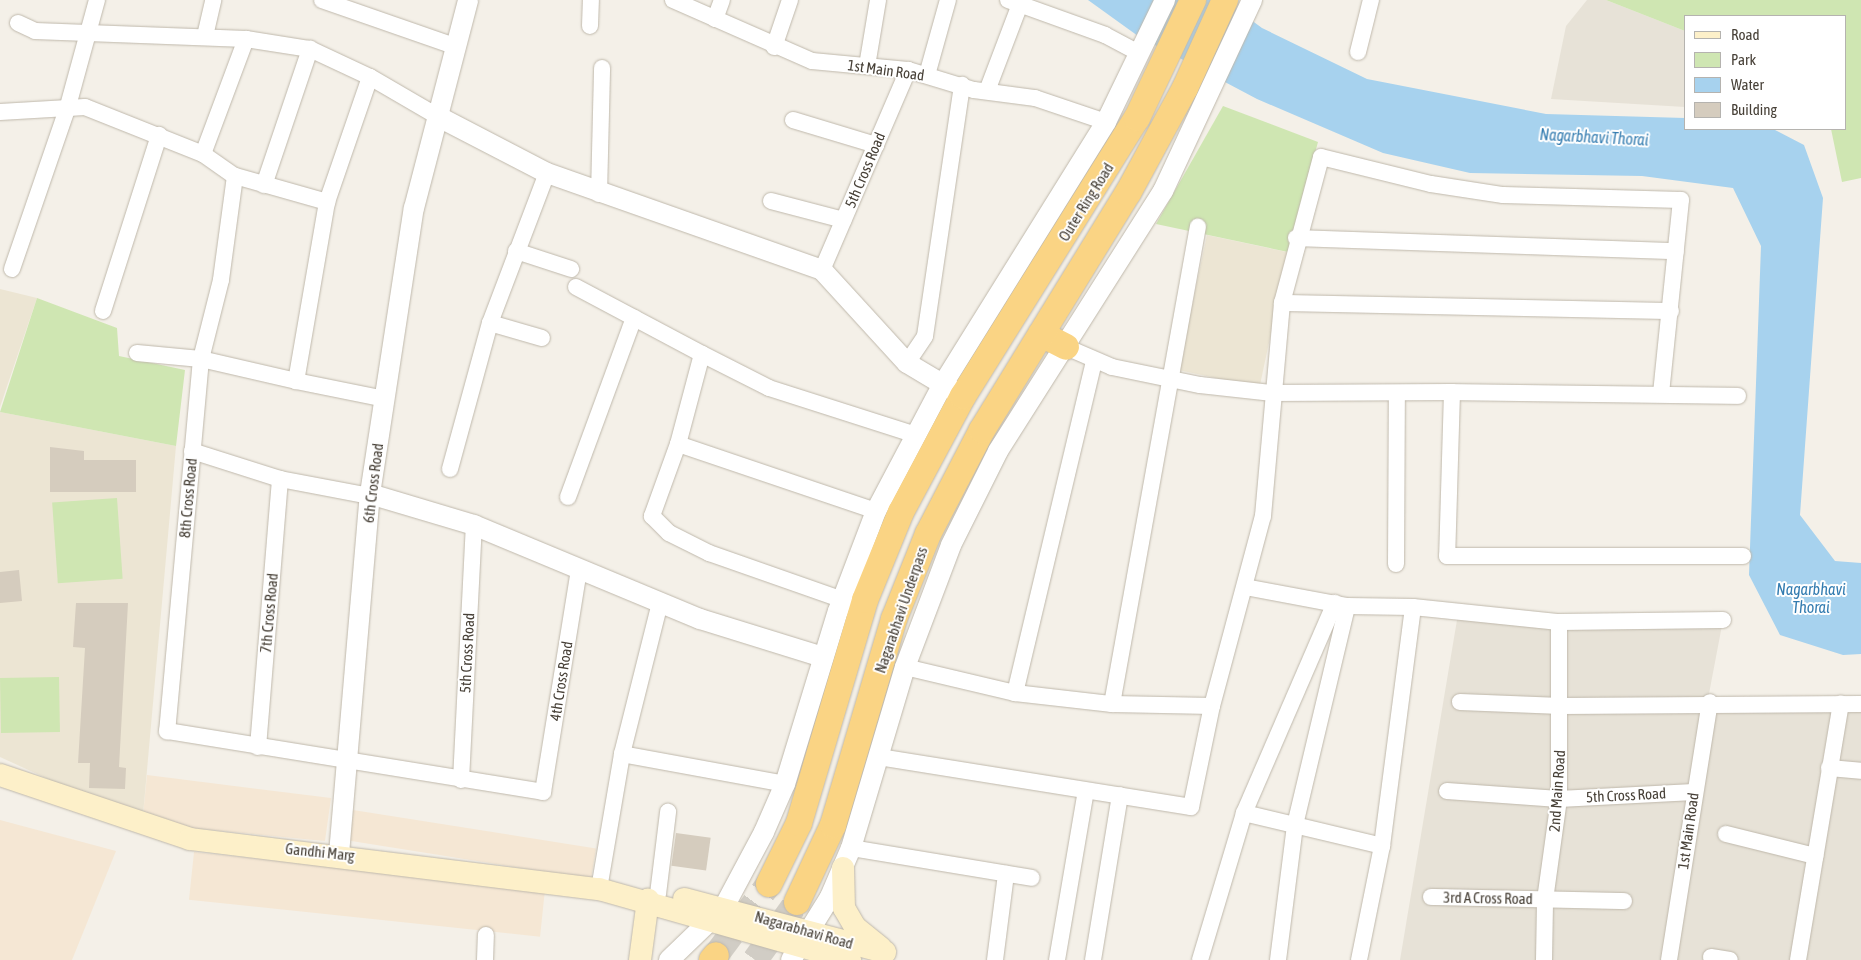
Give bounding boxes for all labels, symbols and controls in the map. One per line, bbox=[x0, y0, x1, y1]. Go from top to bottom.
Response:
legend bbox=[1684, 15, 1846, 130]
text: Road bbox=[1731, 26, 1760, 43]
text: Park bbox=[1731, 51, 1756, 68]
street label: 1st Main Road bbox=[847, 56, 925, 84]
text: Water bbox=[1731, 76, 1764, 93]
text: Building bbox=[1731, 101, 1777, 118]
water label: Nagarbhavi Thorai bbox=[1539, 125, 1649, 149]
street label: 5th Cross Road bbox=[841, 130, 889, 210]
street label: Outer Ring Road bbox=[1055, 160, 1117, 244]
street label: 6th Cross Road bbox=[359, 442, 387, 524]
street label: 8th Cross Road bbox=[176, 457, 200, 539]
street label: Nagarabhavi Underpass bbox=[871, 545, 931, 675]
street label: 7th Cross Road bbox=[257, 572, 281, 654]
water label: Nagarbhavi Thorai bbox=[1776, 579, 1846, 617]
street label: 5th Cross Road bbox=[456, 612, 478, 694]
street label: 4th Cross Road bbox=[546, 640, 576, 722]
street label: 2nd Main Road bbox=[1545, 750, 1569, 832]
street label: 5th Cross Road bbox=[1585, 784, 1667, 806]
street label: 1st Main Road bbox=[1674, 792, 1702, 870]
street label: Gandhi Marg bbox=[284, 839, 356, 865]
street label: 3rd A Cross Road bbox=[1443, 888, 1533, 908]
street label: Nagarabhavi Road bbox=[753, 907, 855, 953]

